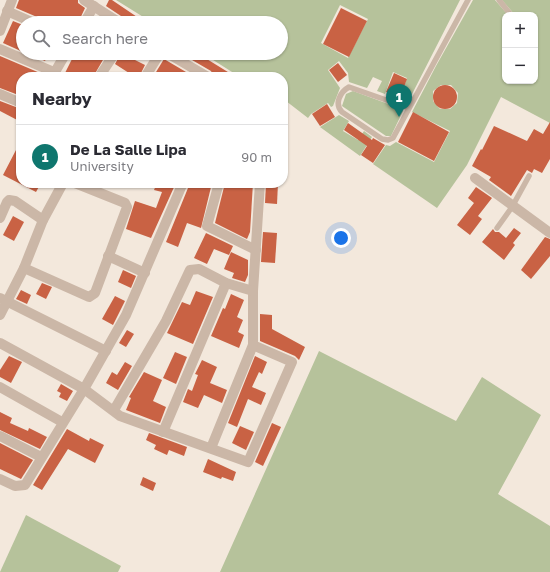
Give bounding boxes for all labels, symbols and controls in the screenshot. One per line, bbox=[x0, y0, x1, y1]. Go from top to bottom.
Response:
map controls bbox=[502, 12, 538, 84]
button: + bbox=[502, 12, 538, 48]
search box bbox=[16, 16, 288, 60]
icon: search bbox=[30, 27, 52, 49]
text: Search here bbox=[62, 29, 148, 47]
button: − bbox=[502, 48, 538, 84]
pin: 1 bbox=[386, 84, 412, 117]
text: Nearby bbox=[32, 88, 92, 109]
text: De La Salle Lipa bbox=[70, 140, 186, 158]
text: 1 bbox=[42, 149, 48, 165]
text: 90 m bbox=[241, 149, 272, 165]
text: University bbox=[70, 158, 134, 174]
your location bbox=[331, 228, 351, 248]

